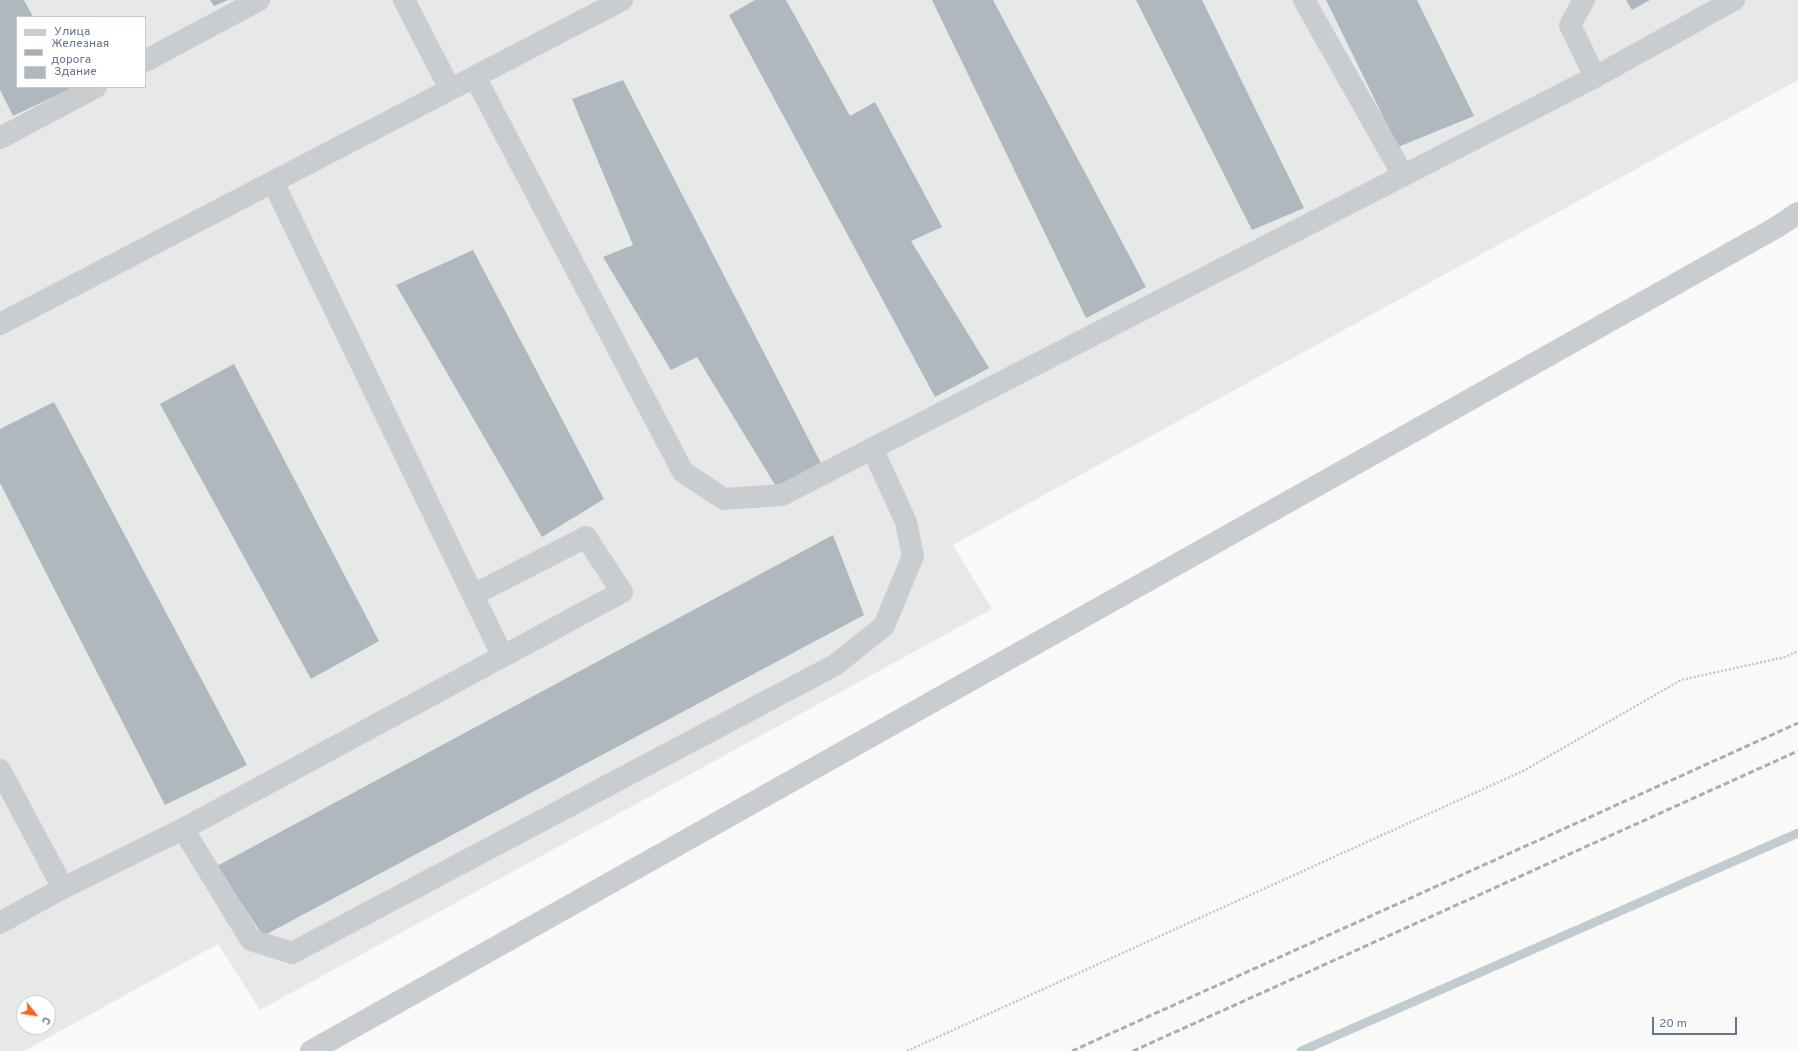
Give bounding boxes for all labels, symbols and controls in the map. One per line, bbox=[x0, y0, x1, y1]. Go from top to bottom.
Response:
legend bbox=[16, 16, 146, 88]
text: Улица bbox=[54, 24, 90, 40]
text: Железная дорога bbox=[51, 36, 109, 68]
text: Здание bbox=[54, 64, 97, 80]
north arrow bbox=[16, 995, 56, 1035]
scale bar bbox=[1654, 1009, 1739, 1035]
text: С bbox=[38, 1014, 53, 1027]
text: 20 m bbox=[1659, 1016, 1687, 1032]

